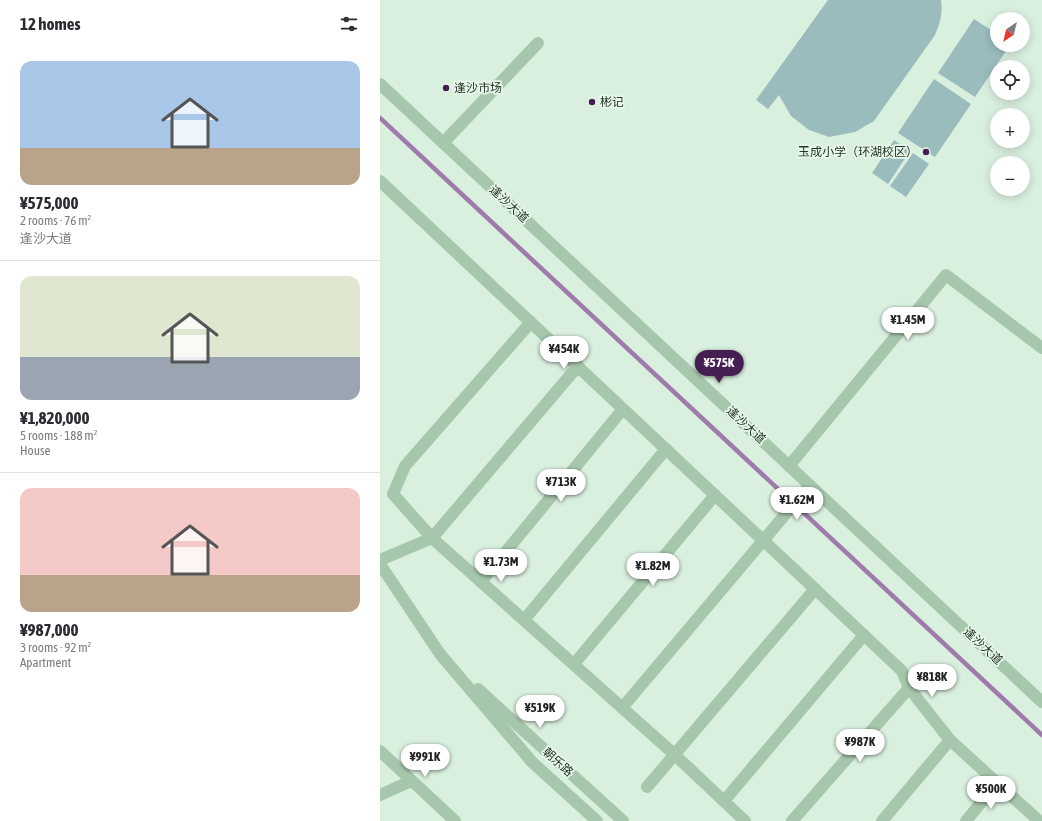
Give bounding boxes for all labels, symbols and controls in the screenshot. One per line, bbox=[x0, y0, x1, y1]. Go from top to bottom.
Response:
north arrow bbox=[990, 12, 1030, 52]
map controls bbox=[990, 12, 1030, 196]
icon: filters bbox=[338, 13, 360, 35]
text: 12 homes bbox=[20, 14, 81, 34]
button: locate bbox=[990, 60, 1030, 100]
place label: 逢沙市场 bbox=[454, 81, 502, 95]
marker: 逢沙市场 bbox=[441, 83, 451, 93]
icon: home bbox=[154, 87, 226, 159]
place label: 彬记 bbox=[600, 95, 624, 109]
marker: 彬记 bbox=[587, 97, 597, 107]
button: + bbox=[990, 108, 1030, 148]
place label: 玉成小学（环湖校区） bbox=[798, 145, 918, 159]
marker: 玉成小学（环湖校区） bbox=[921, 147, 931, 157]
button: − bbox=[990, 156, 1030, 196]
street label: 逢沙大道 bbox=[487, 183, 531, 225]
text: ¥575,000 bbox=[20, 193, 79, 213]
text: 2 rooms · 76 m² bbox=[20, 213, 91, 228]
text: 逢沙大道 bbox=[20, 231, 72, 246]
icon: home bbox=[154, 302, 226, 374]
pin: ¥1.45M bbox=[875, 307, 941, 341]
text: ¥1.45M bbox=[890, 312, 926, 327]
pin: ¥454K bbox=[536, 336, 592, 370]
text: ¥454K bbox=[549, 341, 579, 356]
pin: ¥575K bbox=[691, 350, 747, 384]
text: ¥575K bbox=[704, 355, 734, 370]
street label: 逢沙大道 bbox=[724, 404, 768, 446]
text: ¥1,820,000 bbox=[20, 408, 90, 428]
text: 5 rooms · 188 m² bbox=[20, 428, 97, 443]
text: House bbox=[20, 443, 50, 458]
pin: ¥713K bbox=[533, 469, 589, 503]
text: ¥713K bbox=[546, 474, 576, 489]
pin: ¥1.62M bbox=[764, 487, 830, 521]
text: ¥1.62M bbox=[779, 492, 815, 507]
icon: home bbox=[154, 514, 226, 586]
pin: ¥1.73M bbox=[468, 549, 534, 583]
pin: ¥1.82M bbox=[620, 553, 686, 587]
text: ¥1.73M bbox=[483, 554, 519, 569]
text: ¥1.82M bbox=[635, 558, 671, 573]
text: ¥987,000 bbox=[20, 620, 79, 640]
street label: 逢沙大道 bbox=[961, 625, 1005, 667]
text: 3 rooms · 92 m² bbox=[20, 640, 91, 655]
text: Apartment bbox=[20, 655, 71, 670]
pin: ¥818K bbox=[904, 664, 960, 698]
text: ¥818K bbox=[917, 669, 947, 684]
pin: ¥519K bbox=[512, 695, 568, 729]
text: ¥519K bbox=[525, 700, 555, 715]
pin: ¥987K bbox=[832, 729, 888, 763]
text: ¥987K bbox=[845, 734, 875, 749]
pin: ¥991K bbox=[397, 744, 453, 778]
street label: 朝乐路 bbox=[540, 745, 576, 779]
text: ¥991K bbox=[410, 749, 440, 764]
pin: ¥500K bbox=[963, 776, 1019, 810]
text: ¥500K bbox=[976, 781, 1006, 796]

